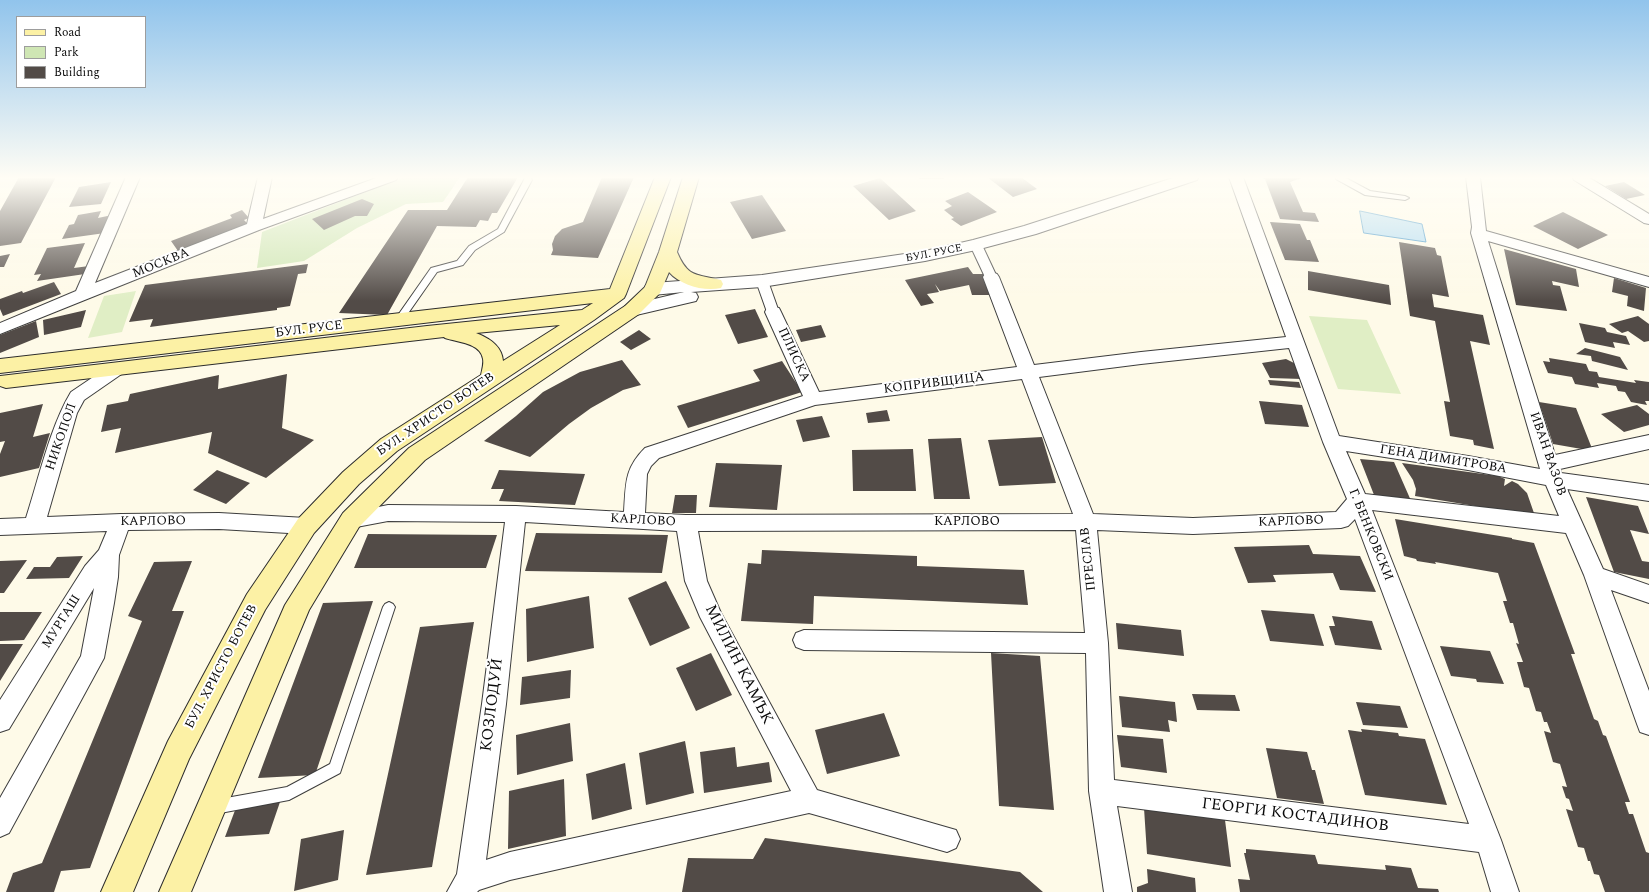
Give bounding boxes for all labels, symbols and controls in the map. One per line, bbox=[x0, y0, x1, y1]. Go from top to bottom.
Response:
legend bbox=[16, 16, 146, 88]
text: Road bbox=[54, 23, 81, 42]
text: Park bbox=[54, 43, 79, 62]
text: Building bbox=[54, 63, 100, 82]
street label: БУЛ. РУСЕ bbox=[905, 242, 963, 266]
street label: МОСКВА bbox=[130, 246, 192, 282]
street label: БУЛ. РУСЕ bbox=[274, 318, 344, 342]
street label: ПЛИСКА bbox=[774, 325, 812, 385]
street label: БУЛ. ХРИСТО БОТЕВ bbox=[374, 370, 498, 460]
street label: КОПРИВЩИЦА bbox=[883, 370, 985, 398]
street label: НИКОПОЛ bbox=[43, 401, 81, 473]
street label: ИВАН ВАЗОВ bbox=[1525, 410, 1569, 498]
street label: ГЕНА ДИМИТРОВА bbox=[1378, 442, 1508, 478]
street label: Г. БЕНКОВСКИ bbox=[1344, 487, 1396, 583]
street label: КАРЛОВО bbox=[610, 511, 676, 531]
street label: КАРЛОВО bbox=[1258, 513, 1324, 531]
street label: КАРЛОВО bbox=[120, 514, 186, 530]
street label: КАРЛОВО bbox=[934, 514, 1000, 530]
street label: ПРЕСЛАВ bbox=[1078, 526, 1100, 592]
street label: МУРГАШ bbox=[39, 592, 85, 652]
street label: БУЛ. ХРИСТО БОТЕВ bbox=[183, 602, 261, 732]
street label: МИЛИН КАМЪК bbox=[700, 602, 776, 728]
street label: КОЗЛОДУЙ bbox=[478, 657, 508, 753]
street label: ГЕОРГИ КОСТАДИНОВ bbox=[1200, 795, 1390, 837]

